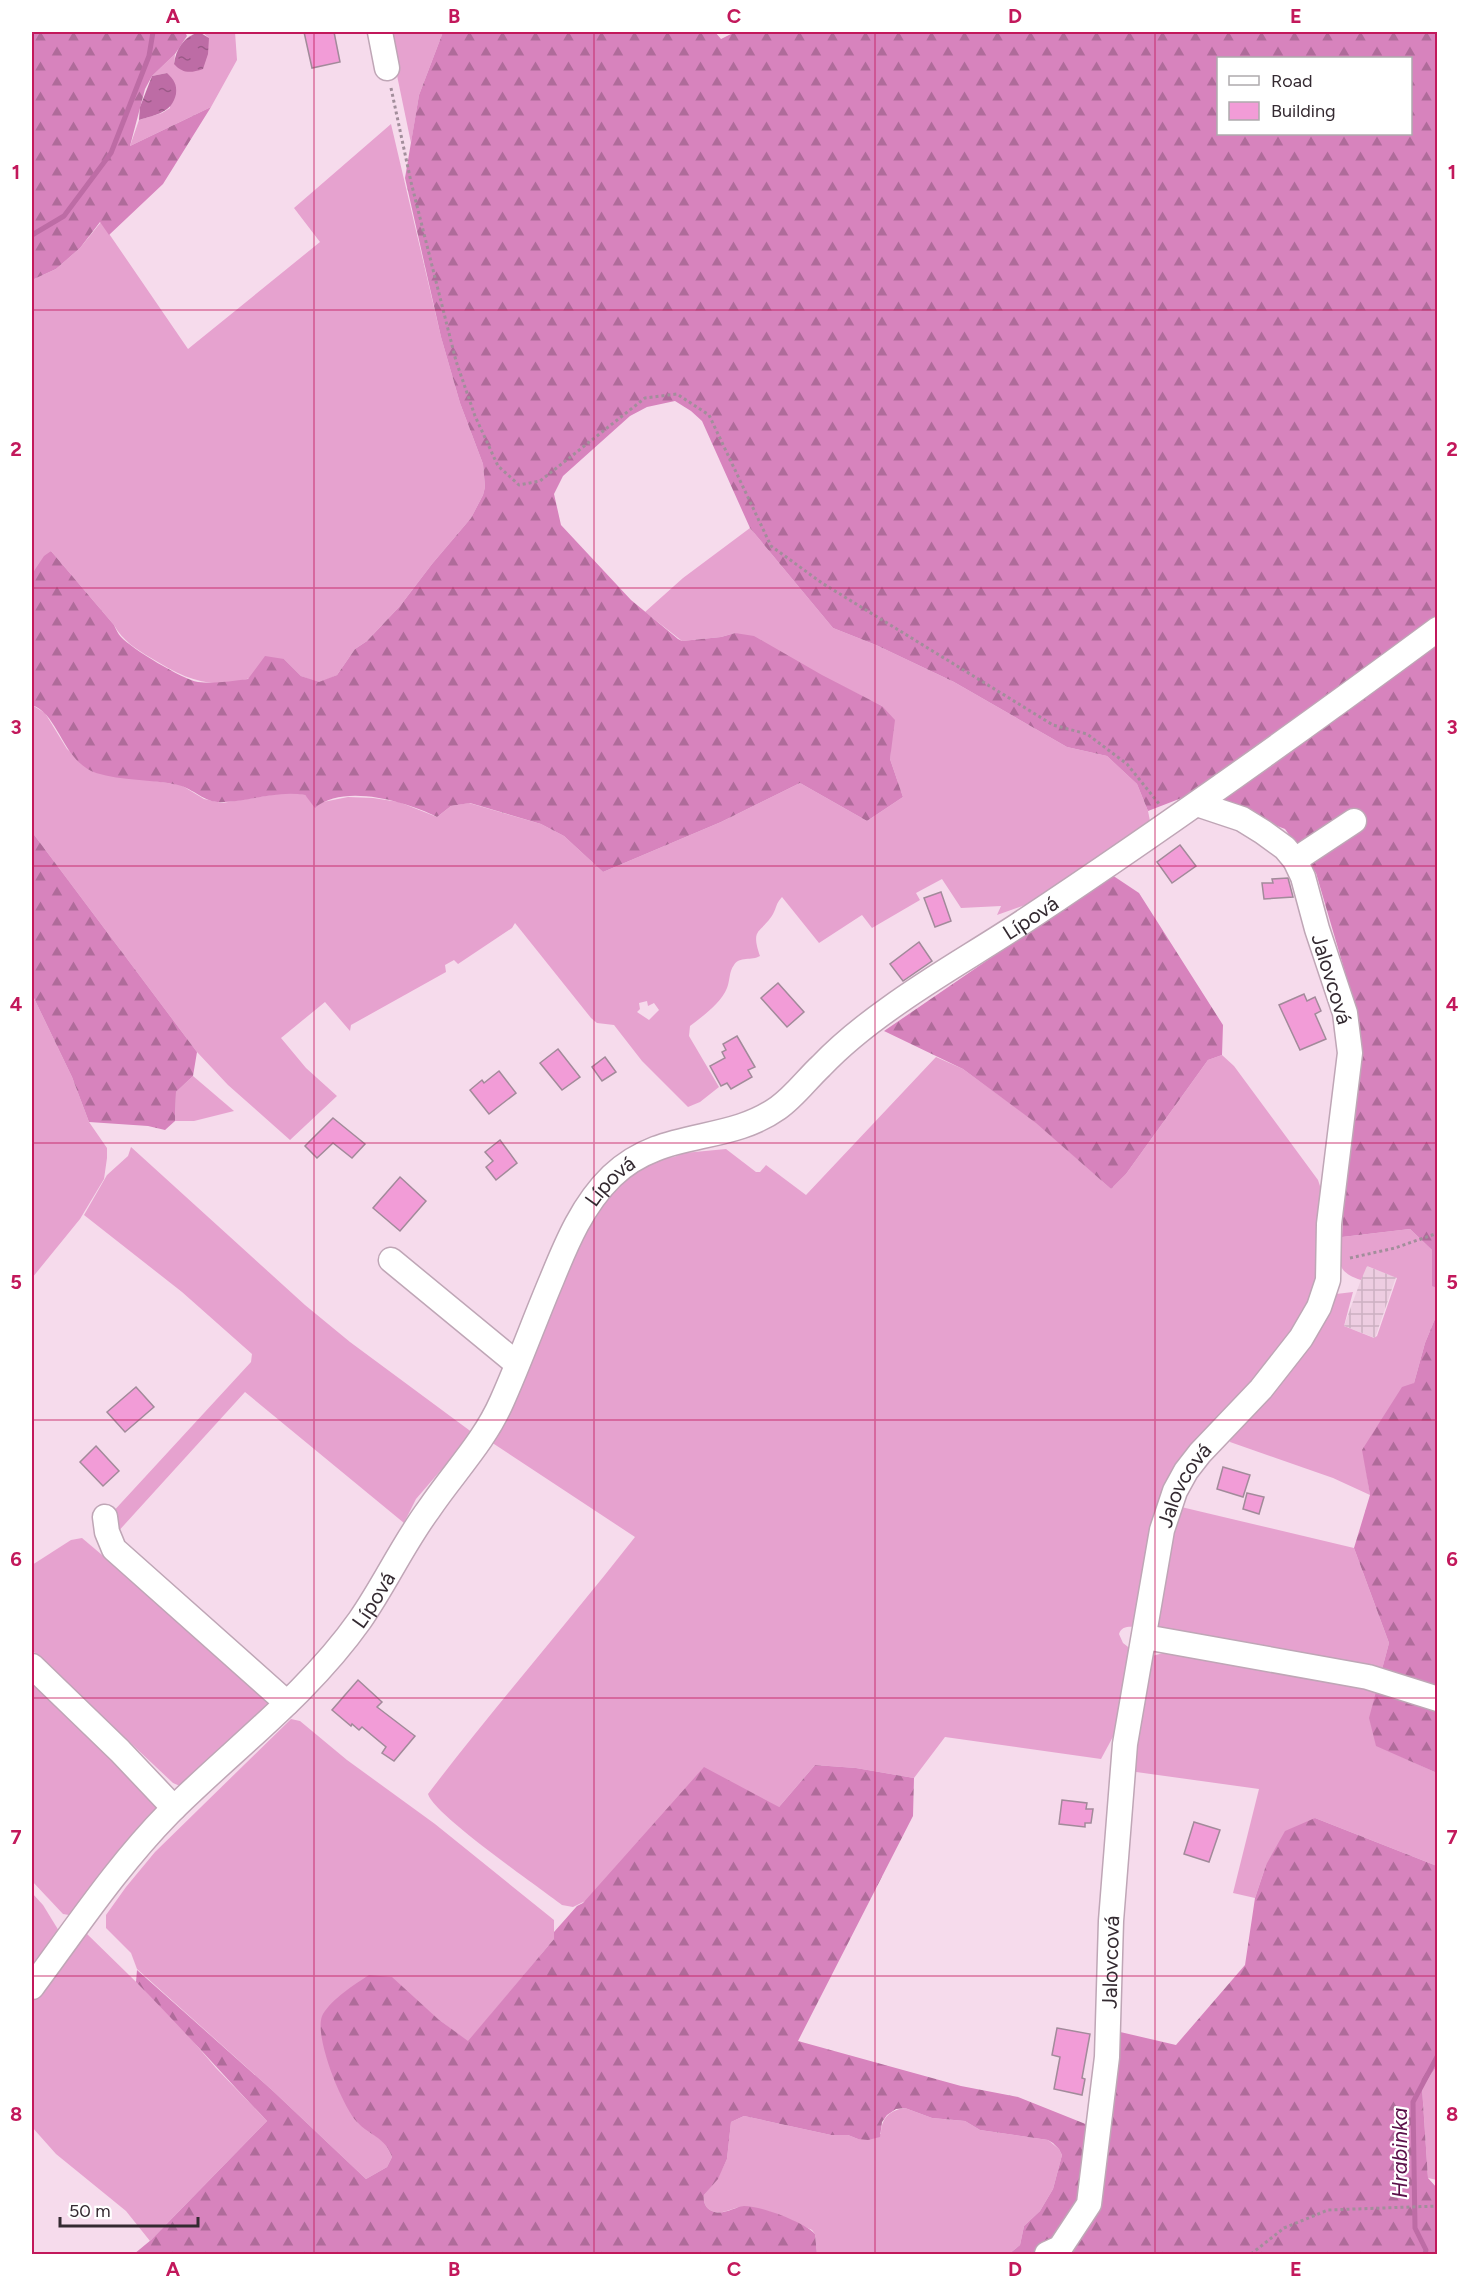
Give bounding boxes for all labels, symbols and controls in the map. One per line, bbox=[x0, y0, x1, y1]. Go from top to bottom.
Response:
text: A bbox=[166, 4, 181, 28]
text: B bbox=[448, 4, 460, 28]
text: C bbox=[727, 4, 741, 28]
text: D bbox=[1008, 4, 1022, 28]
text: E bbox=[1290, 4, 1302, 28]
legend bbox=[1217, 57, 1412, 135]
text: Road bbox=[1271, 70, 1312, 92]
text: Building bbox=[1271, 100, 1336, 122]
text: 1 bbox=[12, 160, 20, 184]
text: 1 bbox=[1448, 160, 1456, 184]
text: 2 bbox=[10, 437, 22, 461]
text: 2 bbox=[1446, 437, 1458, 461]
text: 3 bbox=[10, 715, 22, 739]
text: 3 bbox=[1446, 715, 1458, 739]
street label: Lípová bbox=[998, 890, 1063, 945]
street label: Jalovcová bbox=[1306, 931, 1358, 1027]
text: 4 bbox=[10, 992, 23, 1016]
text: 4 bbox=[1446, 992, 1459, 1016]
street label: Lípová bbox=[579, 1150, 639, 1211]
text: 5 bbox=[10, 1270, 22, 1294]
text: 5 bbox=[1446, 1270, 1458, 1294]
street label: Jalovcová bbox=[1151, 1437, 1216, 1531]
text: 6 bbox=[10, 1547, 22, 1571]
text: 6 bbox=[1446, 1547, 1458, 1571]
street label: Lípová bbox=[346, 1567, 400, 1632]
text: 7 bbox=[10, 1825, 22, 1849]
text: 7 bbox=[1446, 1825, 1458, 1849]
street label: Jalovcová bbox=[1096, 1914, 1124, 2009]
text: 8 bbox=[10, 2102, 22, 2126]
text: 8 bbox=[1446, 2102, 1458, 2126]
water label: Hrabinka bbox=[1386, 2108, 1413, 2198]
scale bar bbox=[60, 2190, 198, 2228]
text: 50 m bbox=[69, 2200, 111, 2222]
text: A bbox=[166, 2257, 181, 2281]
text: B bbox=[448, 2257, 460, 2281]
text: C bbox=[727, 2257, 741, 2281]
text: D bbox=[1008, 2257, 1022, 2281]
text: E bbox=[1290, 2257, 1302, 2281]

